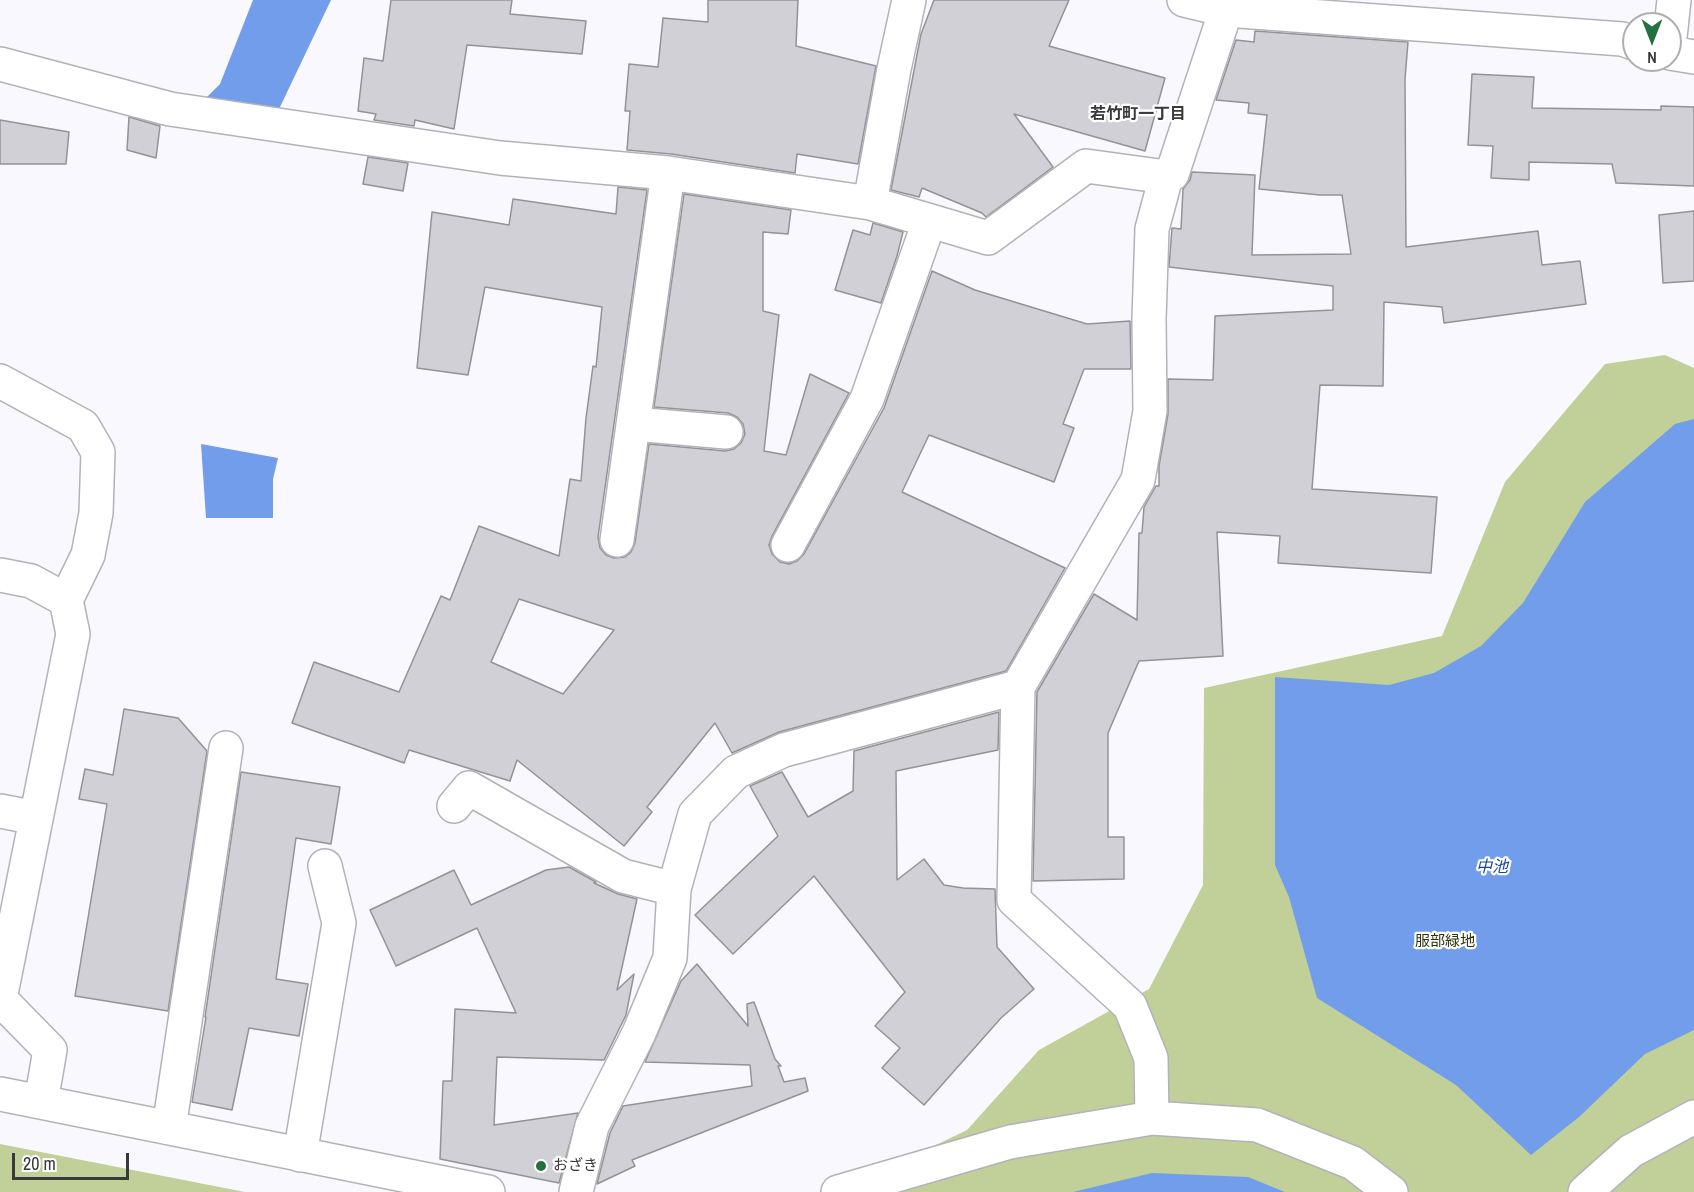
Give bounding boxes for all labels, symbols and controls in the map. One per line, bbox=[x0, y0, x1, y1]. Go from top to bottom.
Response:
north arrow bbox=[1622, 12, 1682, 72]
text: N bbox=[1647, 47, 1657, 69]
district label: 若竹町一丁目 bbox=[1090, 105, 1186, 125]
water label: 中池 bbox=[1476, 858, 1508, 878]
park label: 服部緑地 bbox=[1415, 933, 1475, 951]
scale bar bbox=[15, 1141, 132, 1179]
text: 20 m bbox=[23, 1151, 56, 1176]
place label: おざき bbox=[553, 1157, 598, 1175]
marker: おざき bbox=[534, 1159, 548, 1173]

